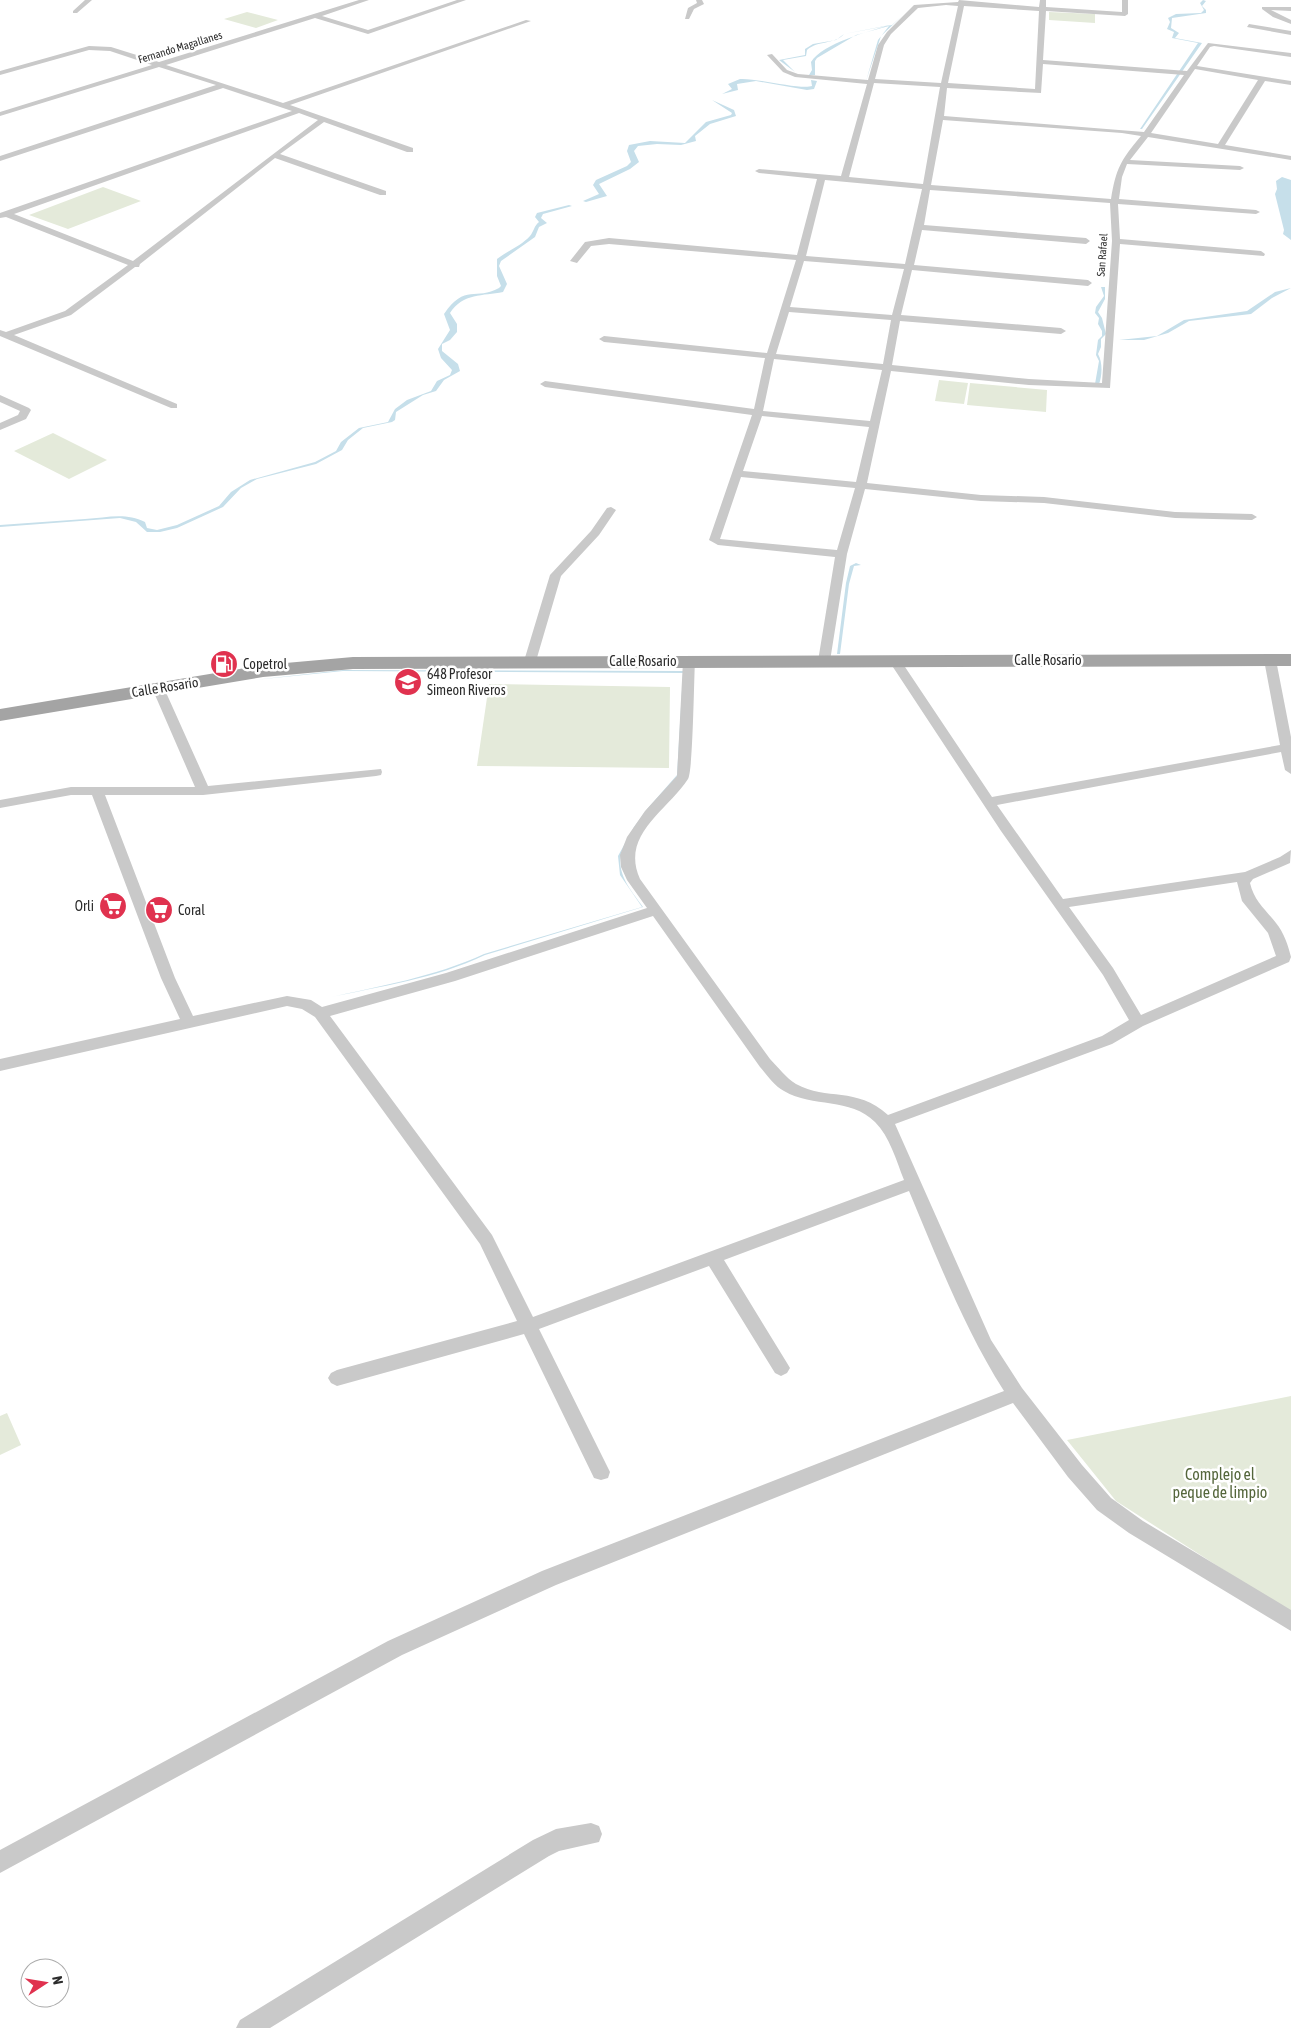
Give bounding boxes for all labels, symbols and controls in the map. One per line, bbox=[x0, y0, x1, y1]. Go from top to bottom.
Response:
street label: Fernando Magallanes bbox=[136, 28, 224, 66]
street label: San Rafael bbox=[1095, 233, 1109, 277]
fuel station icon: Copetrol bbox=[209, 649, 239, 679]
street label: Calle Rosario bbox=[1014, 652, 1082, 668]
street label: Calle Rosario bbox=[609, 653, 677, 669]
place label: Copetrol bbox=[243, 656, 288, 672]
place label: 648 Profesor Simeon Riveros bbox=[427, 666, 506, 698]
school or university icon: 648 Profesor Simeon Riveros bbox=[393, 667, 423, 697]
street label: Calle Rosario bbox=[130, 674, 200, 700]
supermarket icon: Orli bbox=[98, 891, 128, 921]
supermarket icon: Coral bbox=[144, 895, 174, 925]
place label: Orli bbox=[75, 898, 94, 914]
place label: Coral bbox=[178, 902, 205, 918]
park label: Complejo el peque de limpio bbox=[1173, 1465, 1267, 1502]
north arrow bbox=[20, 1958, 70, 2008]
text: N bbox=[49, 1975, 66, 1986]

